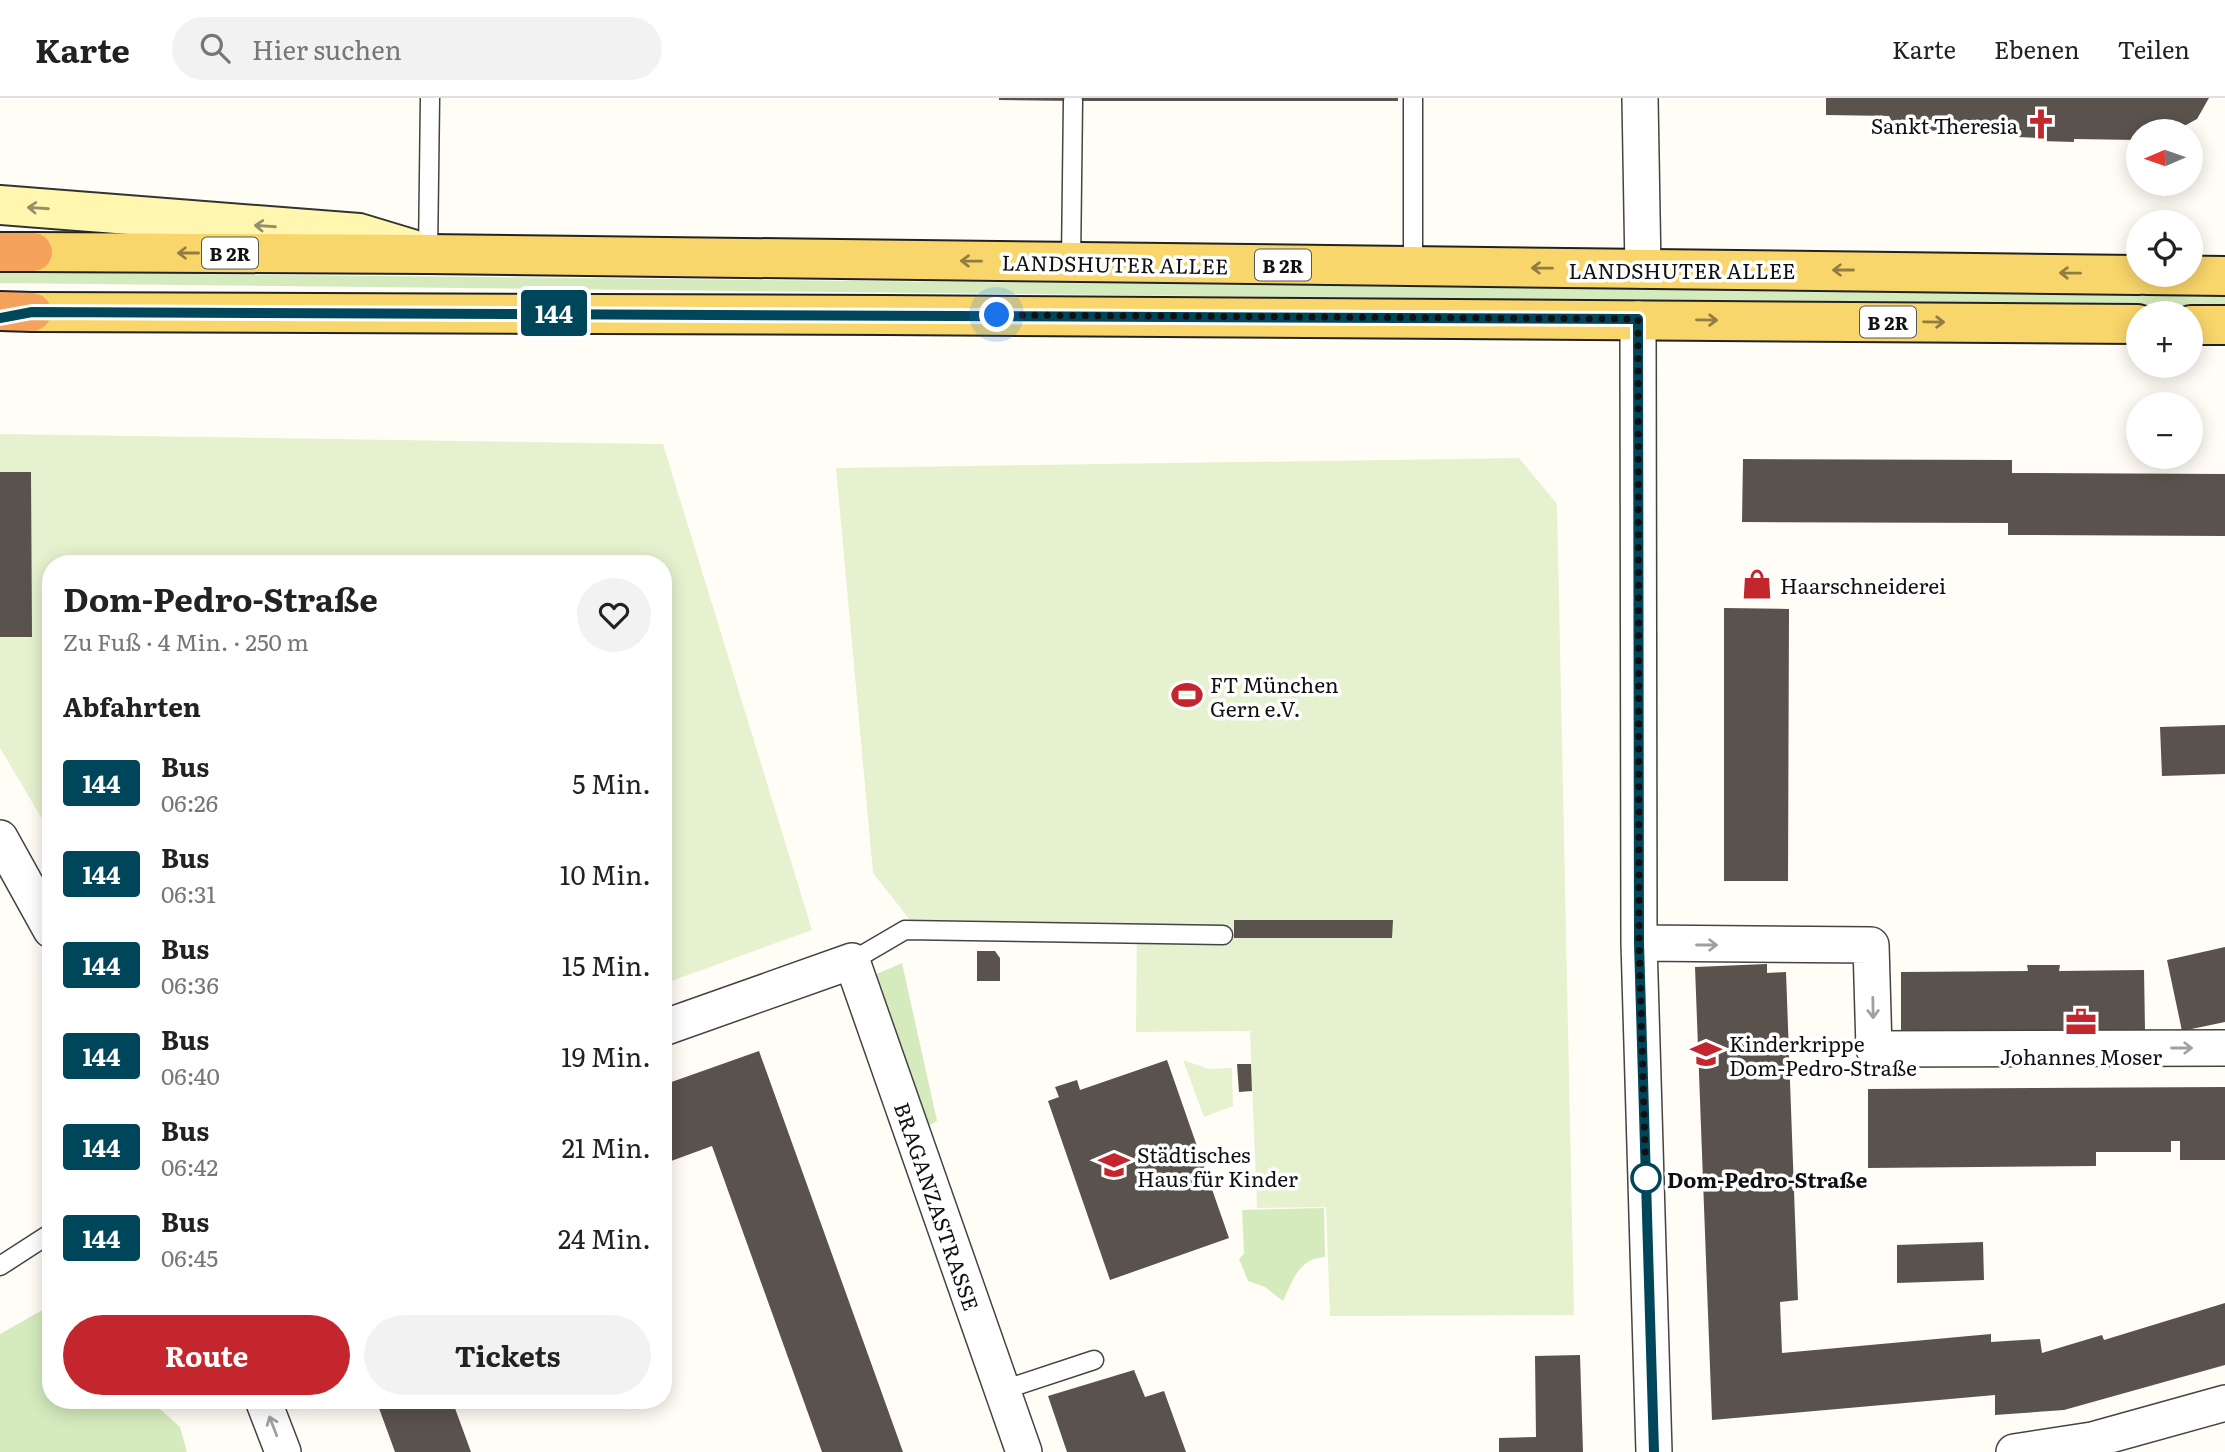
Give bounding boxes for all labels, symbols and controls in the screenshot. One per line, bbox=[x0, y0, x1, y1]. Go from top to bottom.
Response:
search box bbox=[172, 17, 662, 80]
text: Karte bbox=[35, 24, 130, 73]
icon: search bbox=[196, 29, 234, 67]
text: Hier suchen bbox=[252, 29, 402, 68]
text: Karte bbox=[1892, 31, 1956, 66]
text: Ebenen bbox=[1994, 31, 2080, 66]
text: Teilen bbox=[2118, 31, 2190, 66]
church icon: Sankt Theresia bbox=[2024, 107, 2058, 141]
place label: Sankt Theresia bbox=[1871, 109, 2019, 140]
north arrow bbox=[2126, 119, 2203, 196]
map controls bbox=[2126, 119, 2203, 469]
one-way arrow bbox=[27, 201, 50, 214]
button: locate bbox=[2126, 210, 2203, 287]
one-way arrow bbox=[254, 219, 277, 232]
road number: B 2R bbox=[202, 238, 258, 268]
one-way arrow bbox=[177, 246, 200, 259]
street label: LANDSHUTER ALLEE bbox=[1001, 246, 1229, 280]
road number: B 2R bbox=[1255, 250, 1311, 280]
one-way arrow bbox=[960, 254, 983, 268]
street label: LANDSHUTER ALLEE bbox=[1569, 254, 1795, 285]
one-way arrow bbox=[1531, 262, 1554, 275]
one-way arrow bbox=[1832, 263, 1855, 277]
one-way arrow bbox=[2059, 267, 2082, 280]
line badge: 144 bbox=[514, 290, 594, 336]
text: 144 bbox=[535, 295, 573, 330]
your location bbox=[979, 297, 1014, 332]
button: + bbox=[2126, 301, 2203, 378]
road number: B 2R bbox=[1860, 306, 1916, 338]
one-way arrow bbox=[1695, 313, 1718, 327]
one-way arrow bbox=[1922, 315, 1945, 329]
button: − bbox=[2126, 392, 2203, 469]
shop icon: Haarschneiderei bbox=[1740, 567, 1774, 601]
place label: Haarschneiderei bbox=[1780, 569, 1946, 600]
text: Dom-Pedro-Straße bbox=[63, 573, 378, 622]
button: heart bbox=[577, 578, 651, 652]
text: Zu Fuß · 4 Min. · 250 m bbox=[63, 624, 309, 658]
place label: FT München Gern e.V. bbox=[1210, 668, 1339, 723]
sports icon: FT München Gern e.V. bbox=[1170, 678, 1204, 712]
text: Abfahrten bbox=[63, 686, 201, 725]
text: Bus bbox=[161, 746, 209, 785]
text: 5 Min. bbox=[572, 763, 651, 802]
text: 144 bbox=[83, 765, 120, 800]
text: 06:26 bbox=[161, 785, 218, 819]
text: Bus bbox=[161, 837, 209, 876]
text: 10 Min. bbox=[560, 854, 651, 893]
text: 144 bbox=[83, 856, 120, 891]
text: 06:31 bbox=[161, 876, 216, 910]
text: Bus bbox=[161, 928, 209, 967]
one-way arrow bbox=[1695, 938, 1718, 952]
text: 15 Min. bbox=[562, 945, 651, 984]
text: 144 bbox=[83, 947, 120, 982]
text: 06:36 bbox=[161, 967, 219, 1001]
one-way arrow bbox=[1866, 996, 1880, 1019]
office icon: Johannes Moser bbox=[2064, 1005, 2098, 1039]
text: Bus bbox=[161, 1019, 209, 1058]
place label: Kinderkrippe Dom-Pedro-Straße bbox=[1729, 1027, 1917, 1082]
text: 19 Min. bbox=[561, 1036, 651, 1075]
school or university icon: Kinderkrippe Dom-Pedro-Straße bbox=[1689, 1037, 1723, 1071]
text: 144 bbox=[83, 1038, 120, 1073]
place label: Johannes Moser bbox=[2000, 1040, 2162, 1071]
one-way arrow bbox=[2171, 1041, 2194, 1055]
text: 06:40 bbox=[161, 1058, 220, 1092]
street label: BRAGANZASTRASSE bbox=[888, 1098, 988, 1314]
text: Bus bbox=[161, 1110, 209, 1149]
text: 21 Min. bbox=[562, 1127, 651, 1166]
text: 144 bbox=[83, 1129, 120, 1164]
place label: Städtisches Haus für Kinder bbox=[1137, 1138, 1298, 1193]
school or university icon: Städtisches Haus für Kinder bbox=[1097, 1148, 1131, 1182]
text: 06:42 bbox=[161, 1149, 218, 1183]
marker: Dom-Pedro-Straße bbox=[1631, 1163, 1661, 1193]
place label: Dom-Pedro-Straße bbox=[1667, 1163, 1868, 1194]
text: Bus bbox=[161, 1201, 209, 1240]
text: 24 Min. bbox=[558, 1218, 651, 1257]
text: 144 bbox=[83, 1220, 120, 1255]
text: 06:45 bbox=[161, 1240, 218, 1274]
button: Route bbox=[63, 1315, 350, 1395]
button: Tickets bbox=[364, 1315, 651, 1395]
one-way arrow bbox=[266, 1416, 278, 1437]

